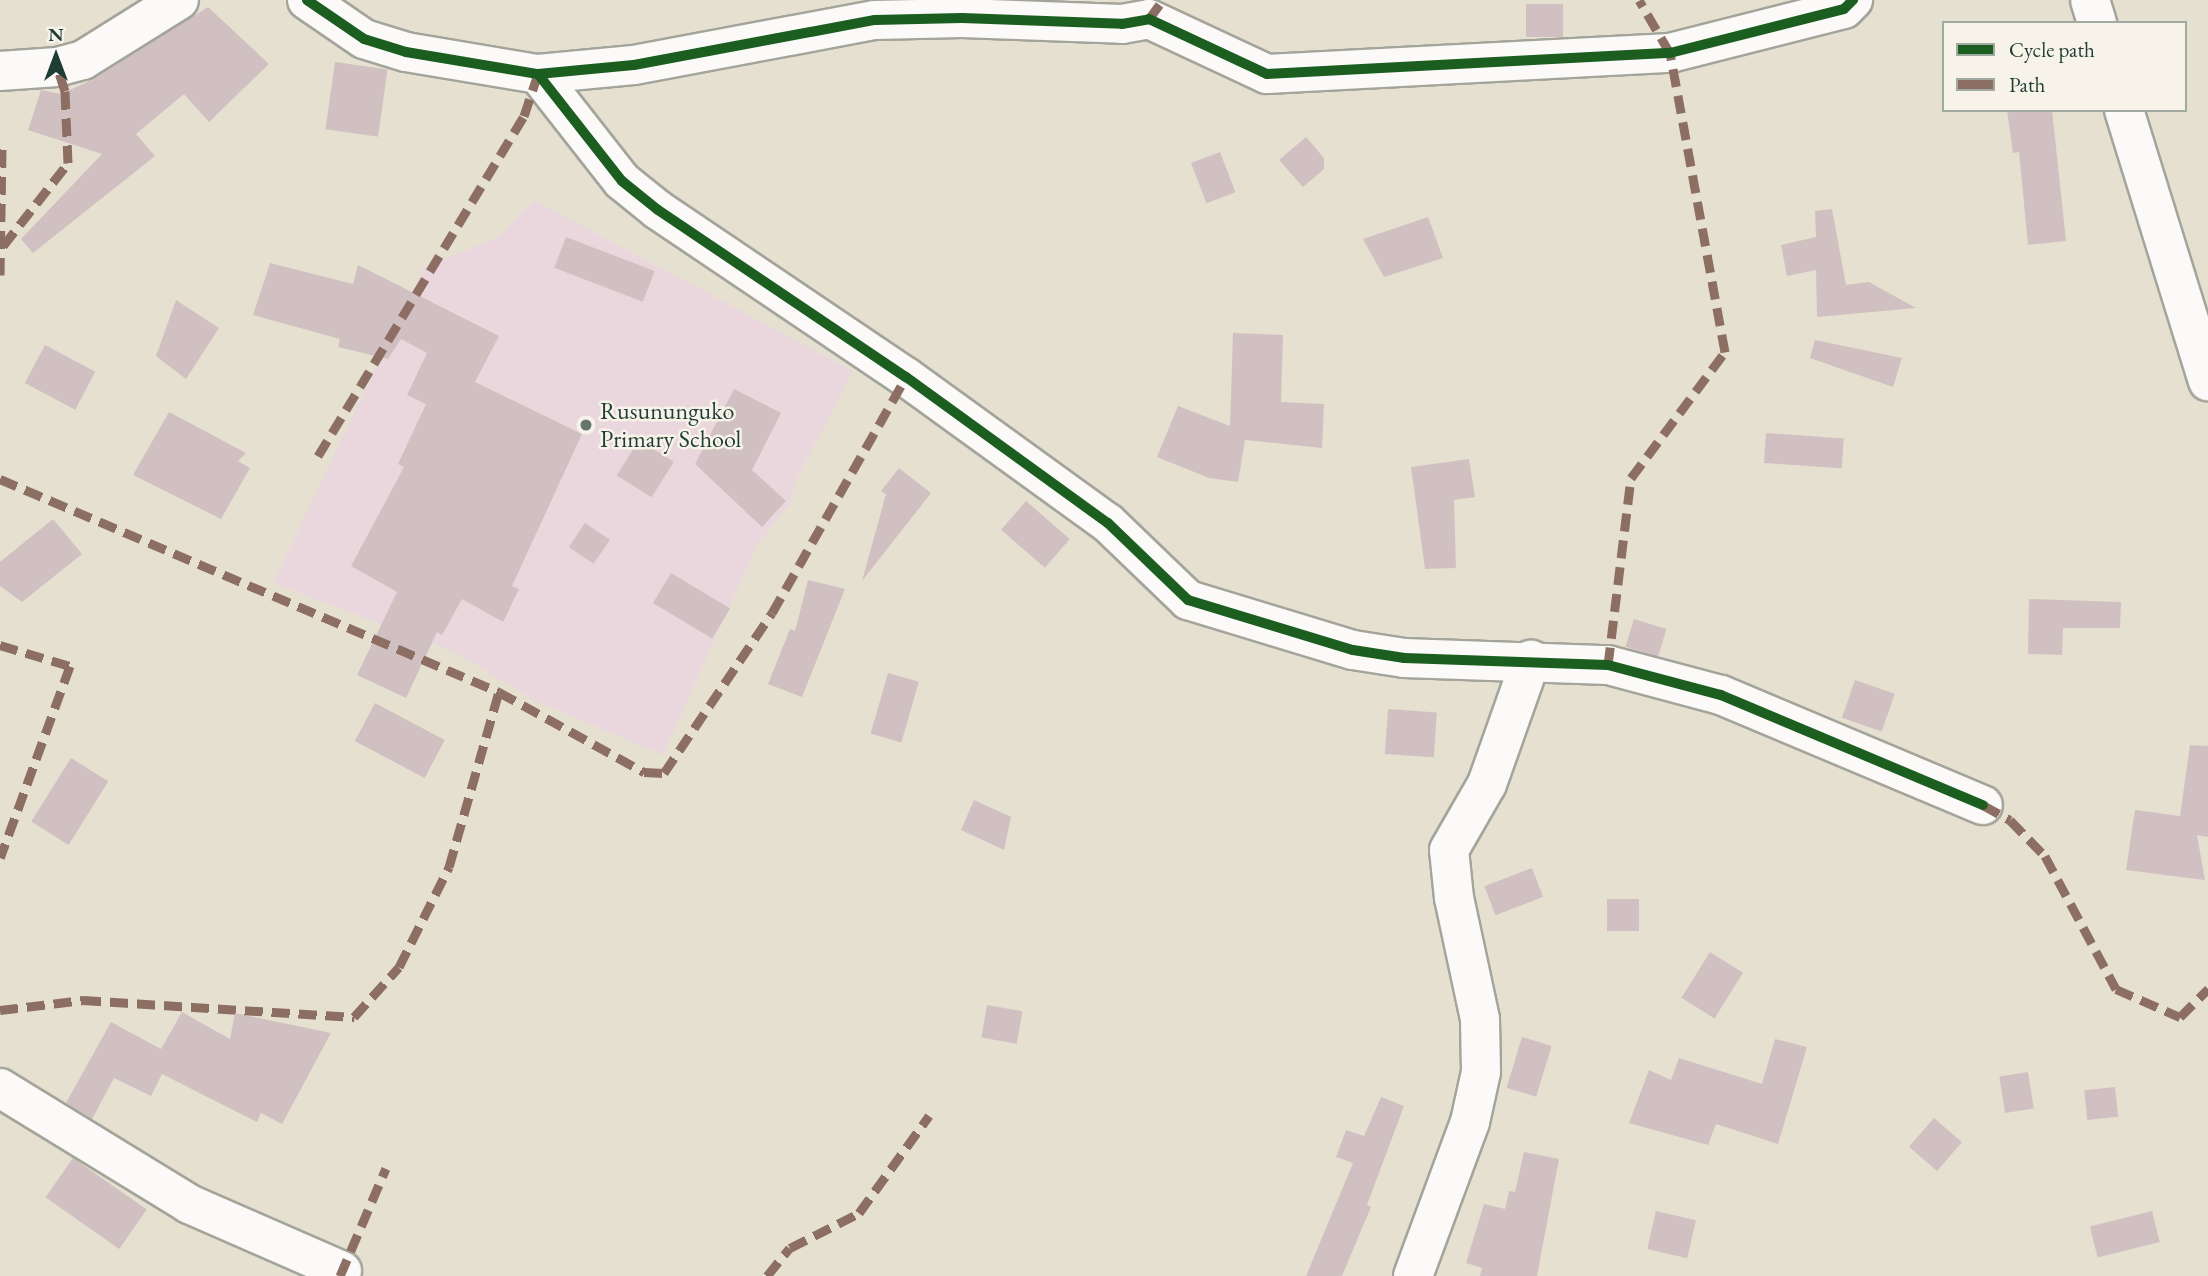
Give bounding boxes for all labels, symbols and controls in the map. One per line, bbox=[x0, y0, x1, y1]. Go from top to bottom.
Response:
north arrow bbox=[21, 21, 91, 91]
legend bbox=[1942, 21, 2187, 112]
text: N bbox=[48, 22, 64, 47]
text: Cycle path bbox=[2009, 36, 2095, 63]
text: Path bbox=[2009, 71, 2045, 98]
place label: Rusununguko Primary School bbox=[600, 397, 741, 453]
marker: Rusununguko Primary School bbox=[578, 417, 594, 433]

